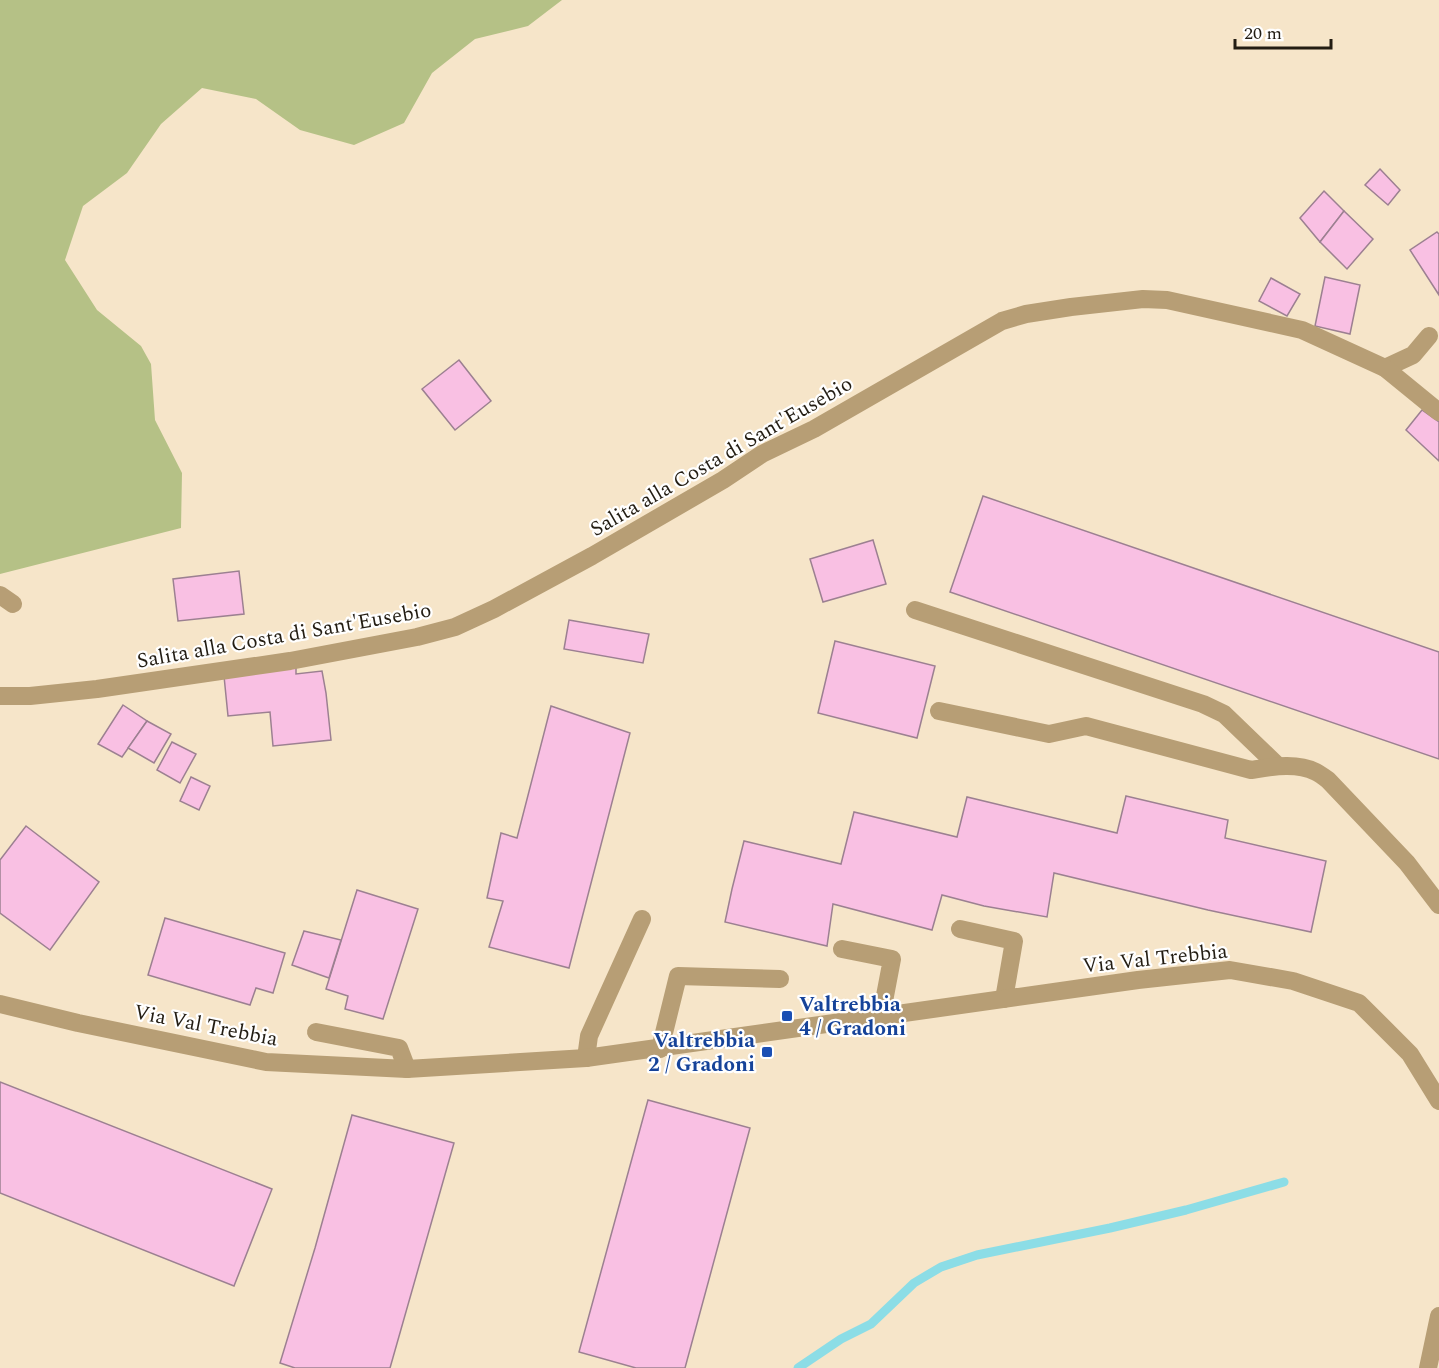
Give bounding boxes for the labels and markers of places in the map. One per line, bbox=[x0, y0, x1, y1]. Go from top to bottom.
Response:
place label: Valtrebbia 4 / Gradoni bbox=[799, 989, 906, 1045]
marker: Valtrebbia 4 / Gradoni bbox=[780, 1009, 794, 1023]
place label: Valtrebbia 2 / Gradoni bbox=[648, 1025, 755, 1081]
marker: Valtrebbia 2 / Gradoni bbox=[760, 1045, 774, 1059]

